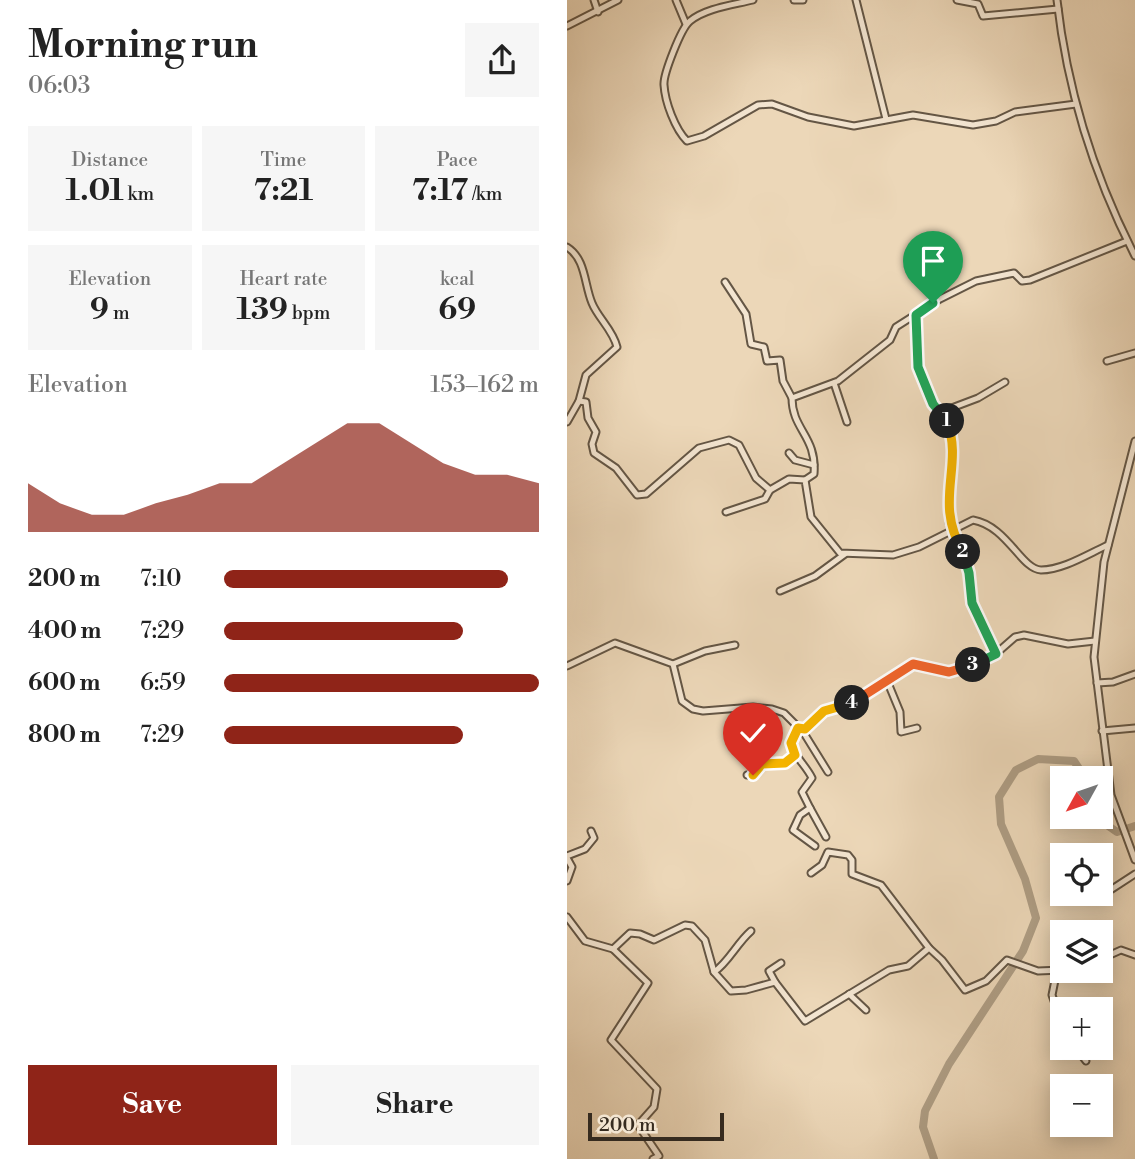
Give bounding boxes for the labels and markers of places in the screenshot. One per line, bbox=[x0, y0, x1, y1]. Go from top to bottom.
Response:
pin bbox=[903, 231, 963, 303]
pin: 1 bbox=[929, 404, 965, 438]
pin: 2 bbox=[945, 534, 981, 570]
pin: 3 bbox=[955, 648, 991, 682]
pin: 4 bbox=[835, 686, 869, 720]
pin bbox=[723, 703, 783, 775]

